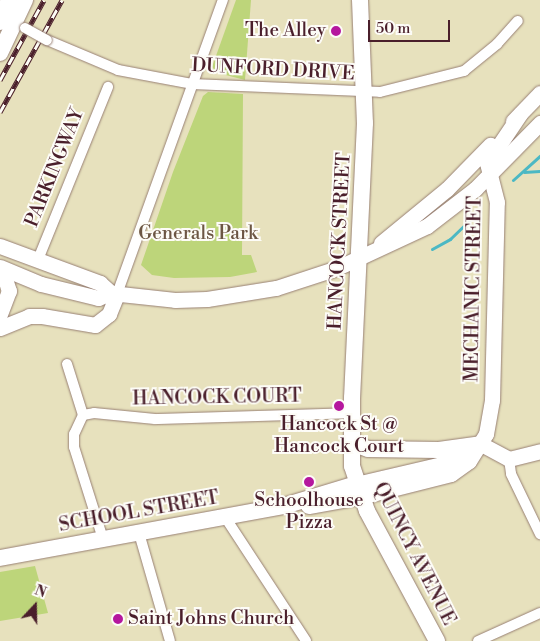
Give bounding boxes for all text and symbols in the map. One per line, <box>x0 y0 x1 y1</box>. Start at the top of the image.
scale bar <box>370 10 452 42</box>
text: 50 m <box>376 19 410 38</box>
place label: The Alley <box>245 20 326 42</box>
marker: The Alley <box>330 25 342 37</box>
street label: DUNFORD DRIVE <box>191 54 355 86</box>
street label: PARKINGWAY <box>21 105 89 231</box>
street label: HANCOCK STREET <box>324 152 356 330</box>
street label: MECHANIC STREET <box>461 196 487 382</box>
park label: Generals Park <box>138 223 258 245</box>
street label: HANCOCK COURT <box>132 385 302 411</box>
marker: Hancock St @ Hancock Court <box>333 400 345 412</box>
place label: Hancock St @ Hancock Court <box>274 414 404 458</box>
marker: Schoolhouse Pizza <box>303 476 315 488</box>
street label: QUINCY AVENUE <box>368 479 460 629</box>
street label: SCHOOL STREET <box>57 487 221 537</box>
place label: Schoolhouse Pizza <box>254 490 364 534</box>
north arrow <box>10 581 60 631</box>
text: N <box>32 582 49 602</box>
place label: Saint Johns Church <box>128 608 294 630</box>
marker: Saint Johns Church <box>112 613 124 625</box>

